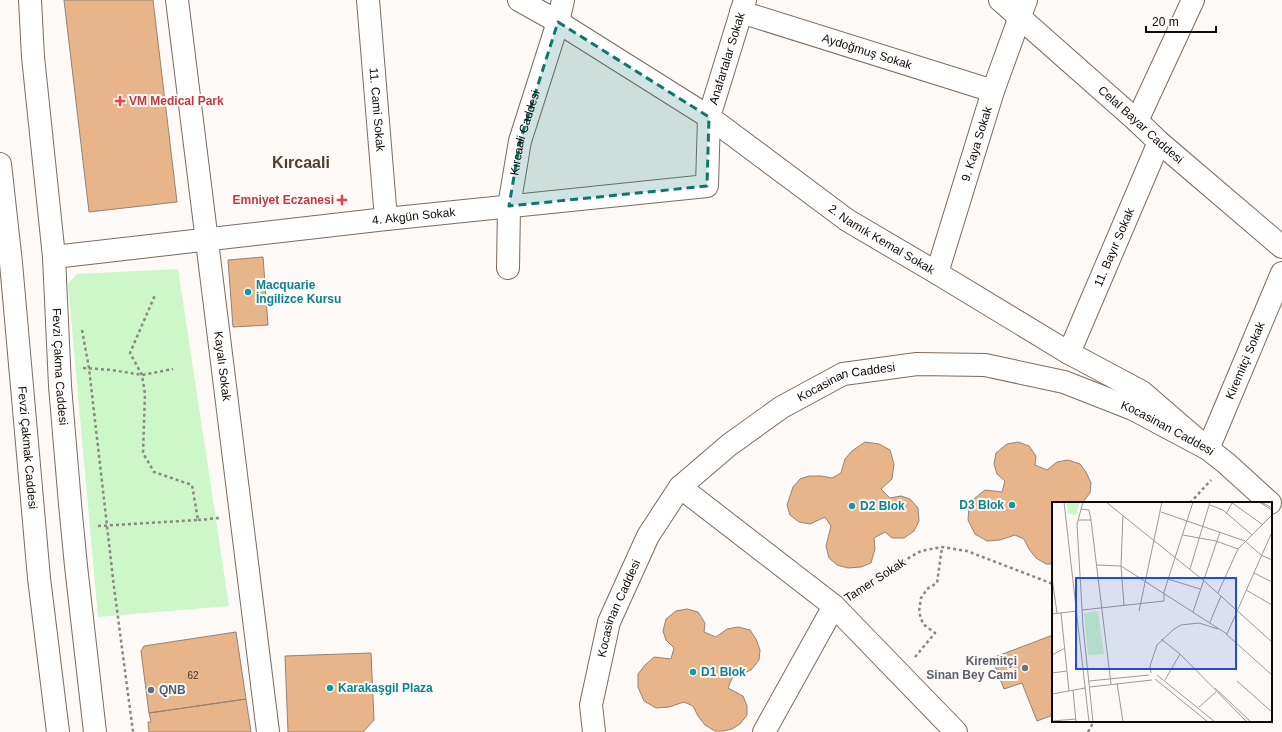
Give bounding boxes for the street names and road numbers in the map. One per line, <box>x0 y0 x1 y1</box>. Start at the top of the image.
street label: Anafartalar Sokak <box>706 10 748 106</box>
street label: Aydoğmuş Sokak <box>820 31 915 72</box>
street label: 11. Cami Sokak <box>367 67 388 153</box>
street label: Celal Bayar Caddesi <box>1095 83 1186 167</box>
street label: Kırcaali Caddesi <box>507 89 543 176</box>
street label: 9. Kaya Sokak <box>959 104 995 183</box>
street label: 2. Namık Kemal Sokak <box>826 202 938 278</box>
street label: 4. Akgün Sokak <box>371 205 457 228</box>
street label: 11. Bayır Sokak <box>1091 205 1137 289</box>
street label: Fevzi Çakma Caddesi <box>49 308 70 426</box>
street label: Kiremitçi Sokak <box>1223 319 1268 402</box>
street label: Kayalı Sokak <box>211 331 234 403</box>
street label: Kocasinan Caddesi <box>795 360 896 404</box>
street label: Fevzi Çakmak Caddesi <box>15 386 40 510</box>
street label: Kocasinan Caddesi <box>1119 398 1217 458</box>
street label: Tamer Sokak <box>842 555 909 605</box>
street label: Kocasinan Caddesi <box>595 557 643 659</box>

